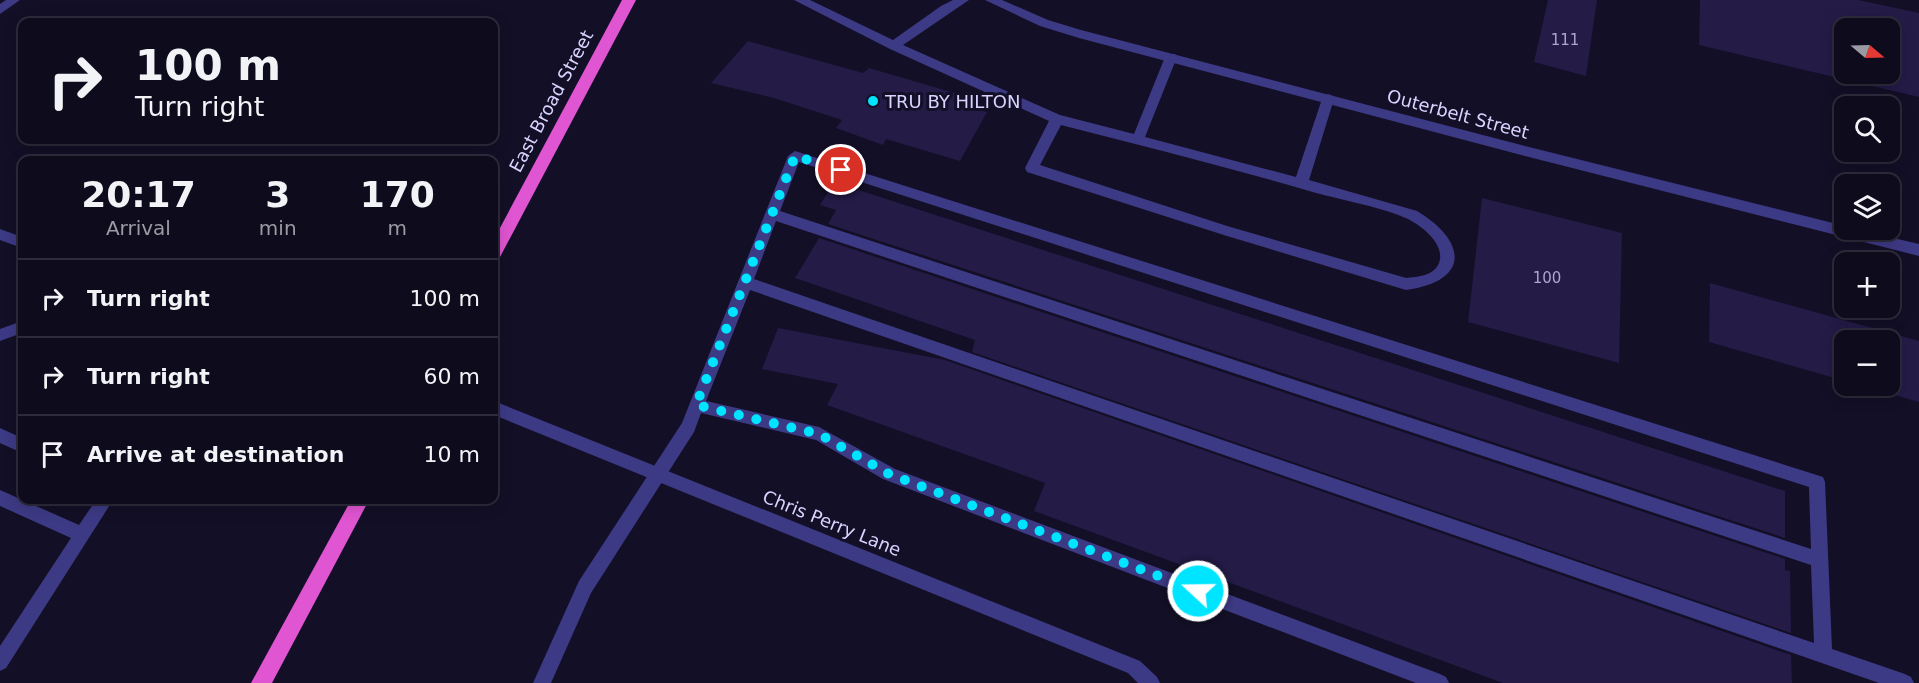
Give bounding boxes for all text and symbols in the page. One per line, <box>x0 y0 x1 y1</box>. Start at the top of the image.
north arrow <box>1834 18 1900 84</box>
map controls <box>1834 18 1900 396</box>
street label: East Broad Street <box>505 26 597 176</box>
house number: 111 <box>1551 31 1579 49</box>
text: 100 m <box>135 41 281 90</box>
icon: right <box>36 42 114 120</box>
street label: Outerbelt Street <box>1385 85 1531 143</box>
text: Turn right <box>135 91 264 122</box>
place label: TRU BY HILTON <box>884 91 1021 112</box>
marker: TRU BY HILTON <box>866 94 880 108</box>
button: search <box>1834 96 1900 162</box>
pin <box>815 144 866 195</box>
icon: arrive <box>824 153 857 186</box>
text: 20:17 <box>81 174 196 215</box>
text: 3 <box>265 174 290 215</box>
text: 170 <box>360 174 435 215</box>
button: layers <box>1834 174 1900 240</box>
text: Arrival <box>106 216 171 240</box>
text: min <box>259 216 297 240</box>
text: m <box>388 216 407 240</box>
button: + <box>1834 252 1900 318</box>
house number: 100 <box>1533 269 1561 287</box>
icon: right <box>36 282 69 315</box>
text: Turn right <box>87 286 210 311</box>
text: 100 m <box>410 286 480 311</box>
button: − <box>1834 330 1900 396</box>
icon: right <box>36 360 69 393</box>
text: Turn right <box>87 364 210 389</box>
text: 60 m <box>424 364 480 389</box>
icon: arrive <box>36 438 69 471</box>
text: Arrive at destination <box>87 442 344 467</box>
text: 10 m <box>424 442 480 467</box>
street label: Chris Perry Lane <box>760 486 904 560</box>
position arrow <box>1166 559 1230 623</box>

